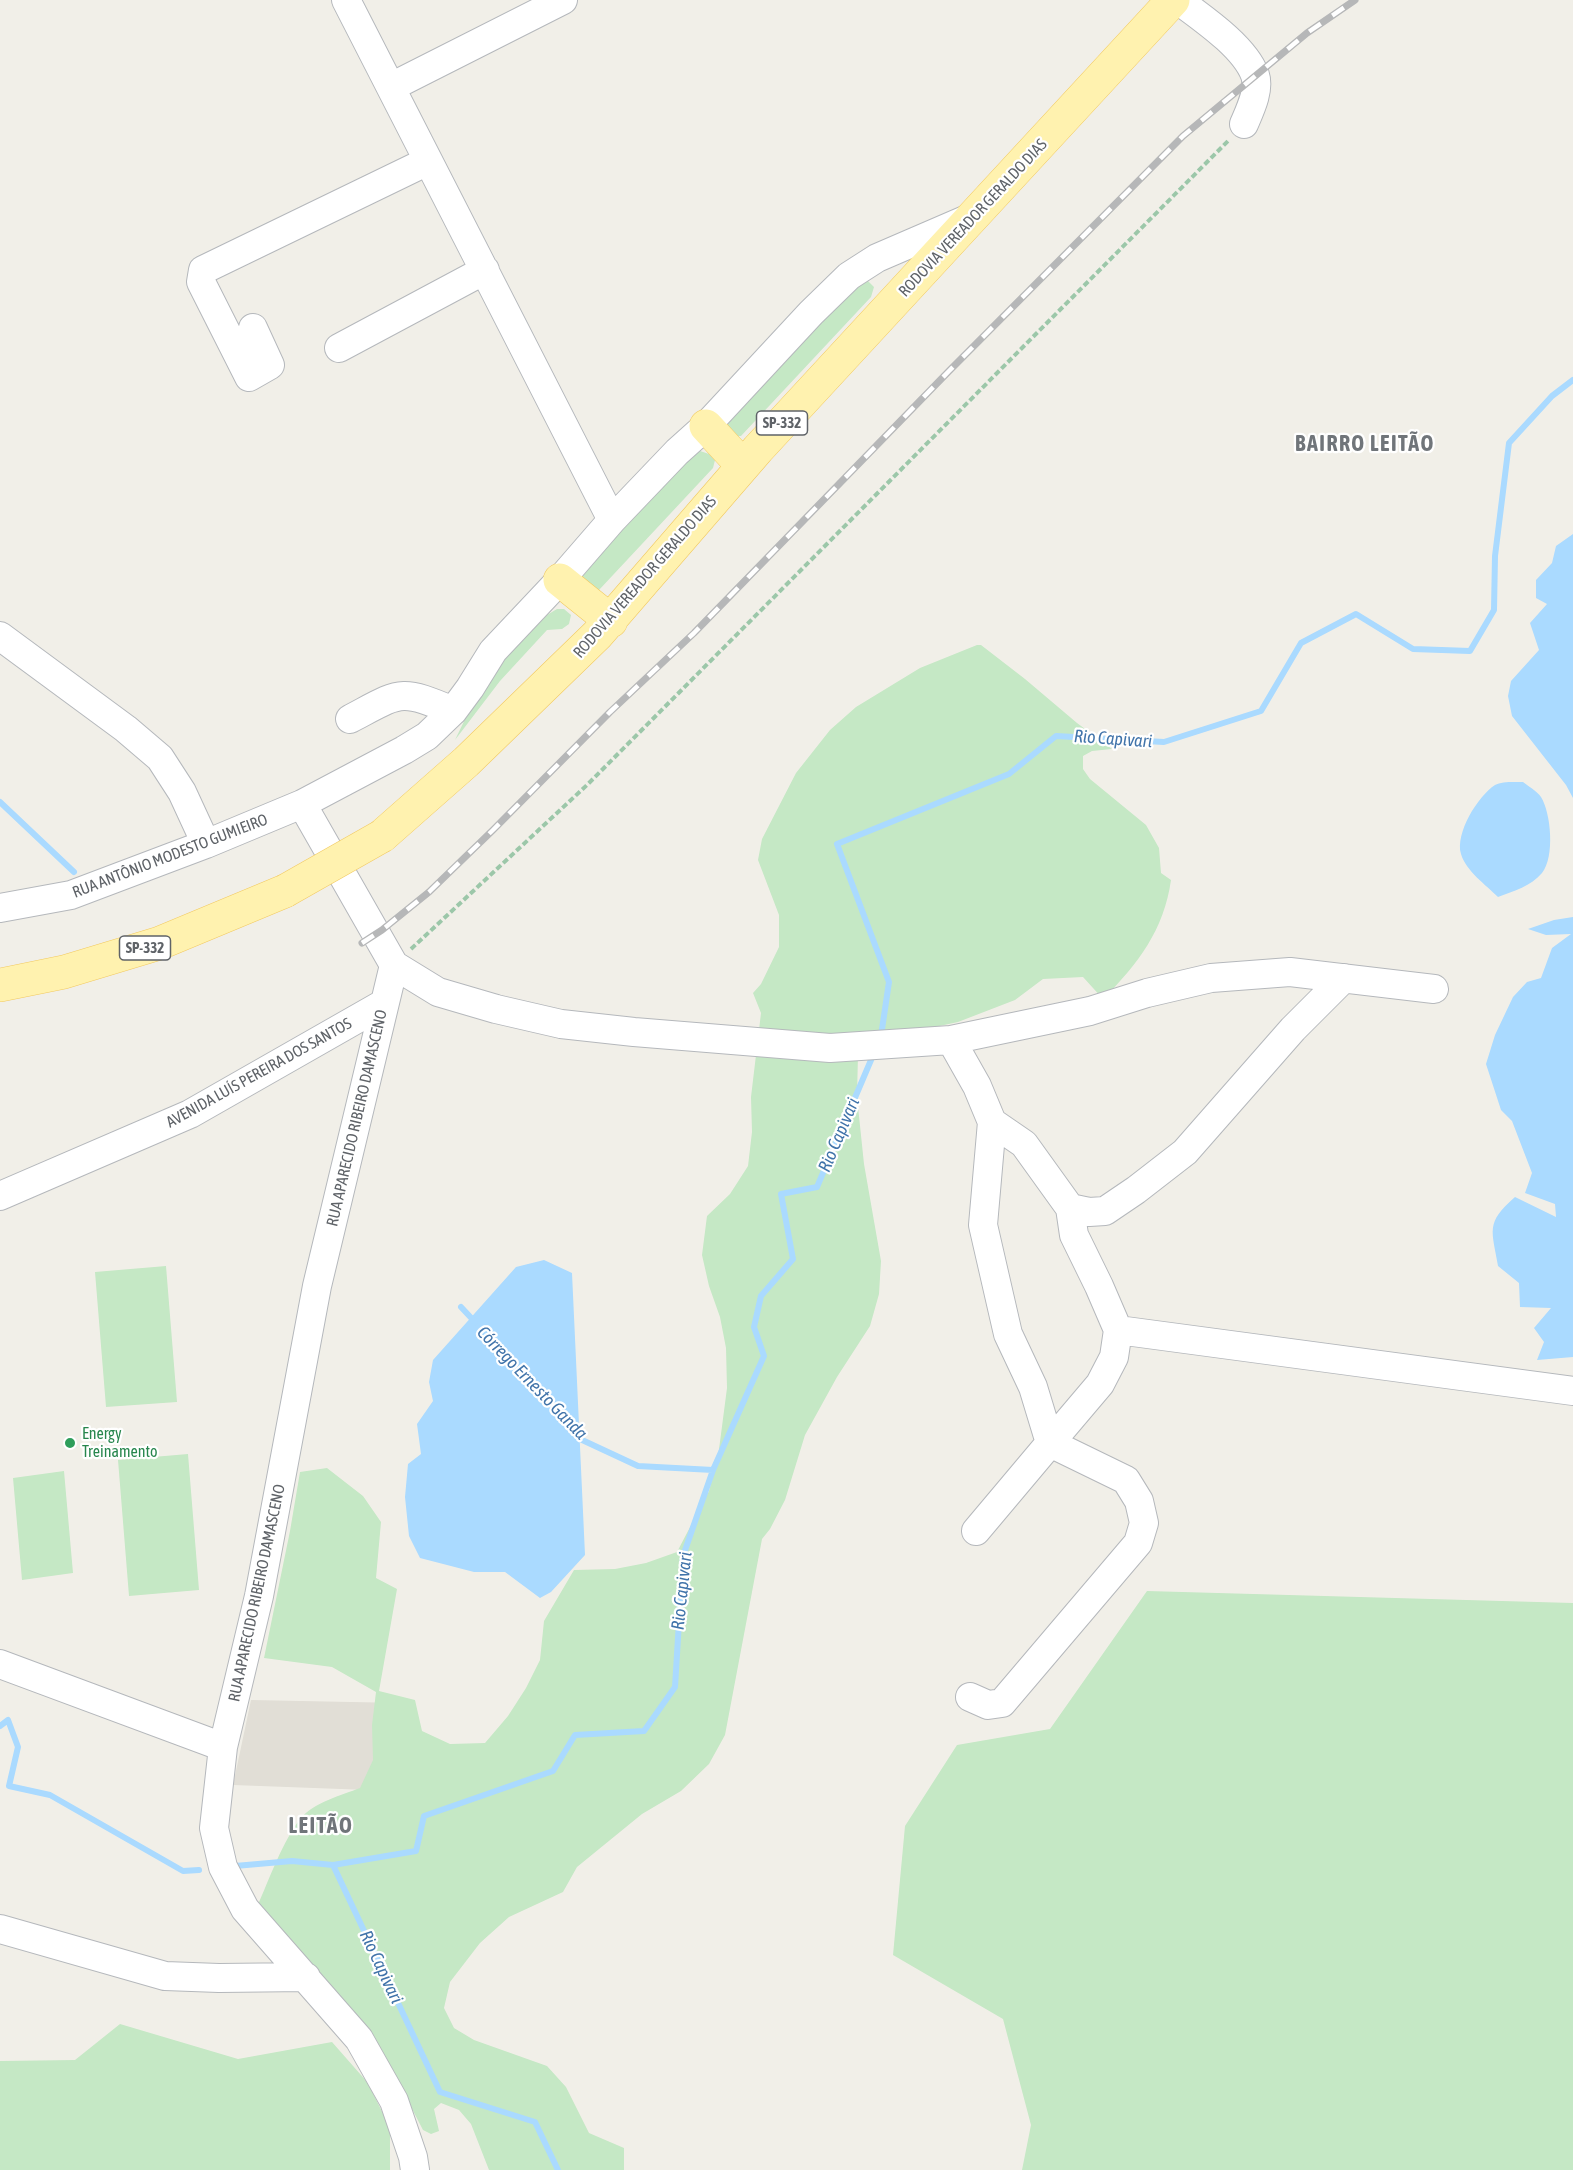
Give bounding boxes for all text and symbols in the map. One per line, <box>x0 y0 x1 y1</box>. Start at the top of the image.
street label: RODOVIA VEREADOR GERALDO DIAS <box>895 135 1051 301</box>
road number: SP-332 <box>756 411 808 435</box>
district label: BAIRRO LEITÃO <box>1295 431 1435 457</box>
street label: RODOVIA VEREADOR GERALDO DIAS <box>569 492 721 662</box>
water label: Rio Capivari <box>1073 725 1153 753</box>
street label: RUA ANTÔNIO MODESTO GUMIEIRO <box>70 810 270 902</box>
road number: SP-332 <box>120 936 170 960</box>
street label: RUA APARECIDO RIBEIRO DAMASCENO <box>323 1008 391 1228</box>
street label: AVENIDA LUÍS PEREIRA DOS SANTOS <box>163 1014 355 1132</box>
water label: Rio Capivari <box>814 1095 864 1175</box>
water label: Córrego Ernesto Ganda <box>472 1322 592 1444</box>
place label: Energy Treinamento <box>82 1424 157 1462</box>
marker: Energy Treinamento <box>63 1436 77 1450</box>
street label: RUA APARECIDO RIBEIRO DAMASCENO <box>225 1483 289 1703</box>
water label: Rio Capivari <box>667 1551 697 1631</box>
district label: LEITÃO <box>289 1813 353 1839</box>
water label: Rio Capivari <box>355 1927 407 2007</box>

